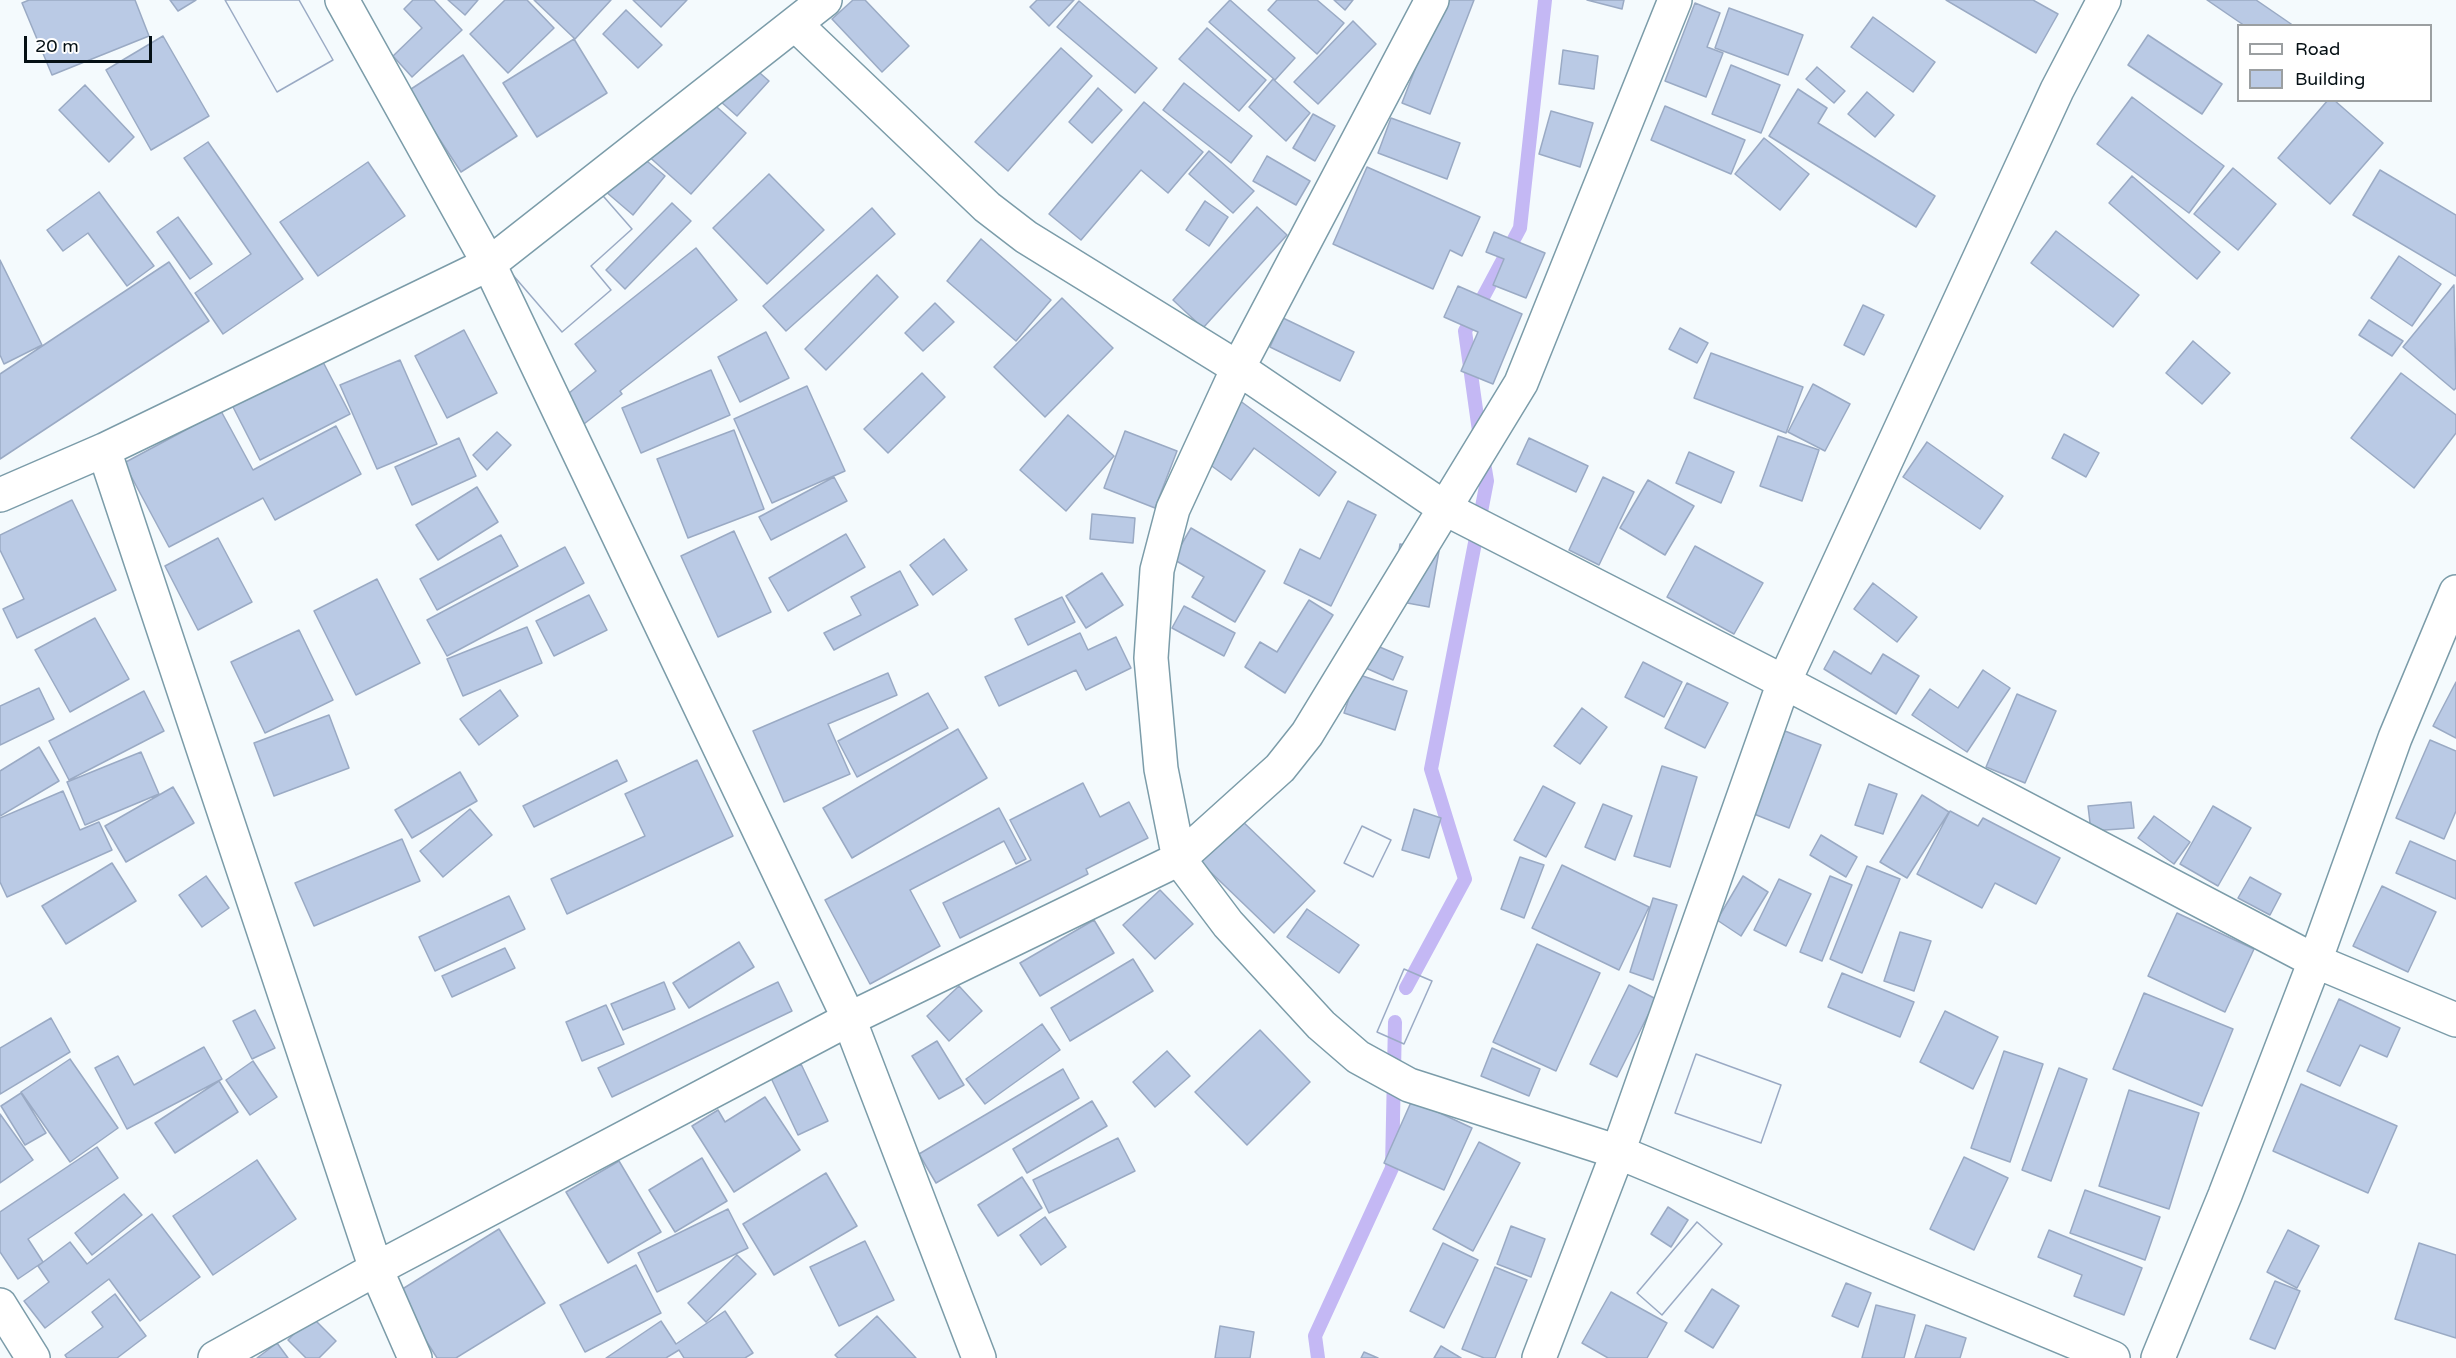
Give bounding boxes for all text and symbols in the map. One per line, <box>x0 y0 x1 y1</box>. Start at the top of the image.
scale bar <box>27 24 154 62</box>
legend <box>2237 24 2432 102</box>
text: 20 m <box>35 35 79 57</box>
text: Road <box>2295 38 2340 60</box>
text: Building <box>2295 68 2365 90</box>

